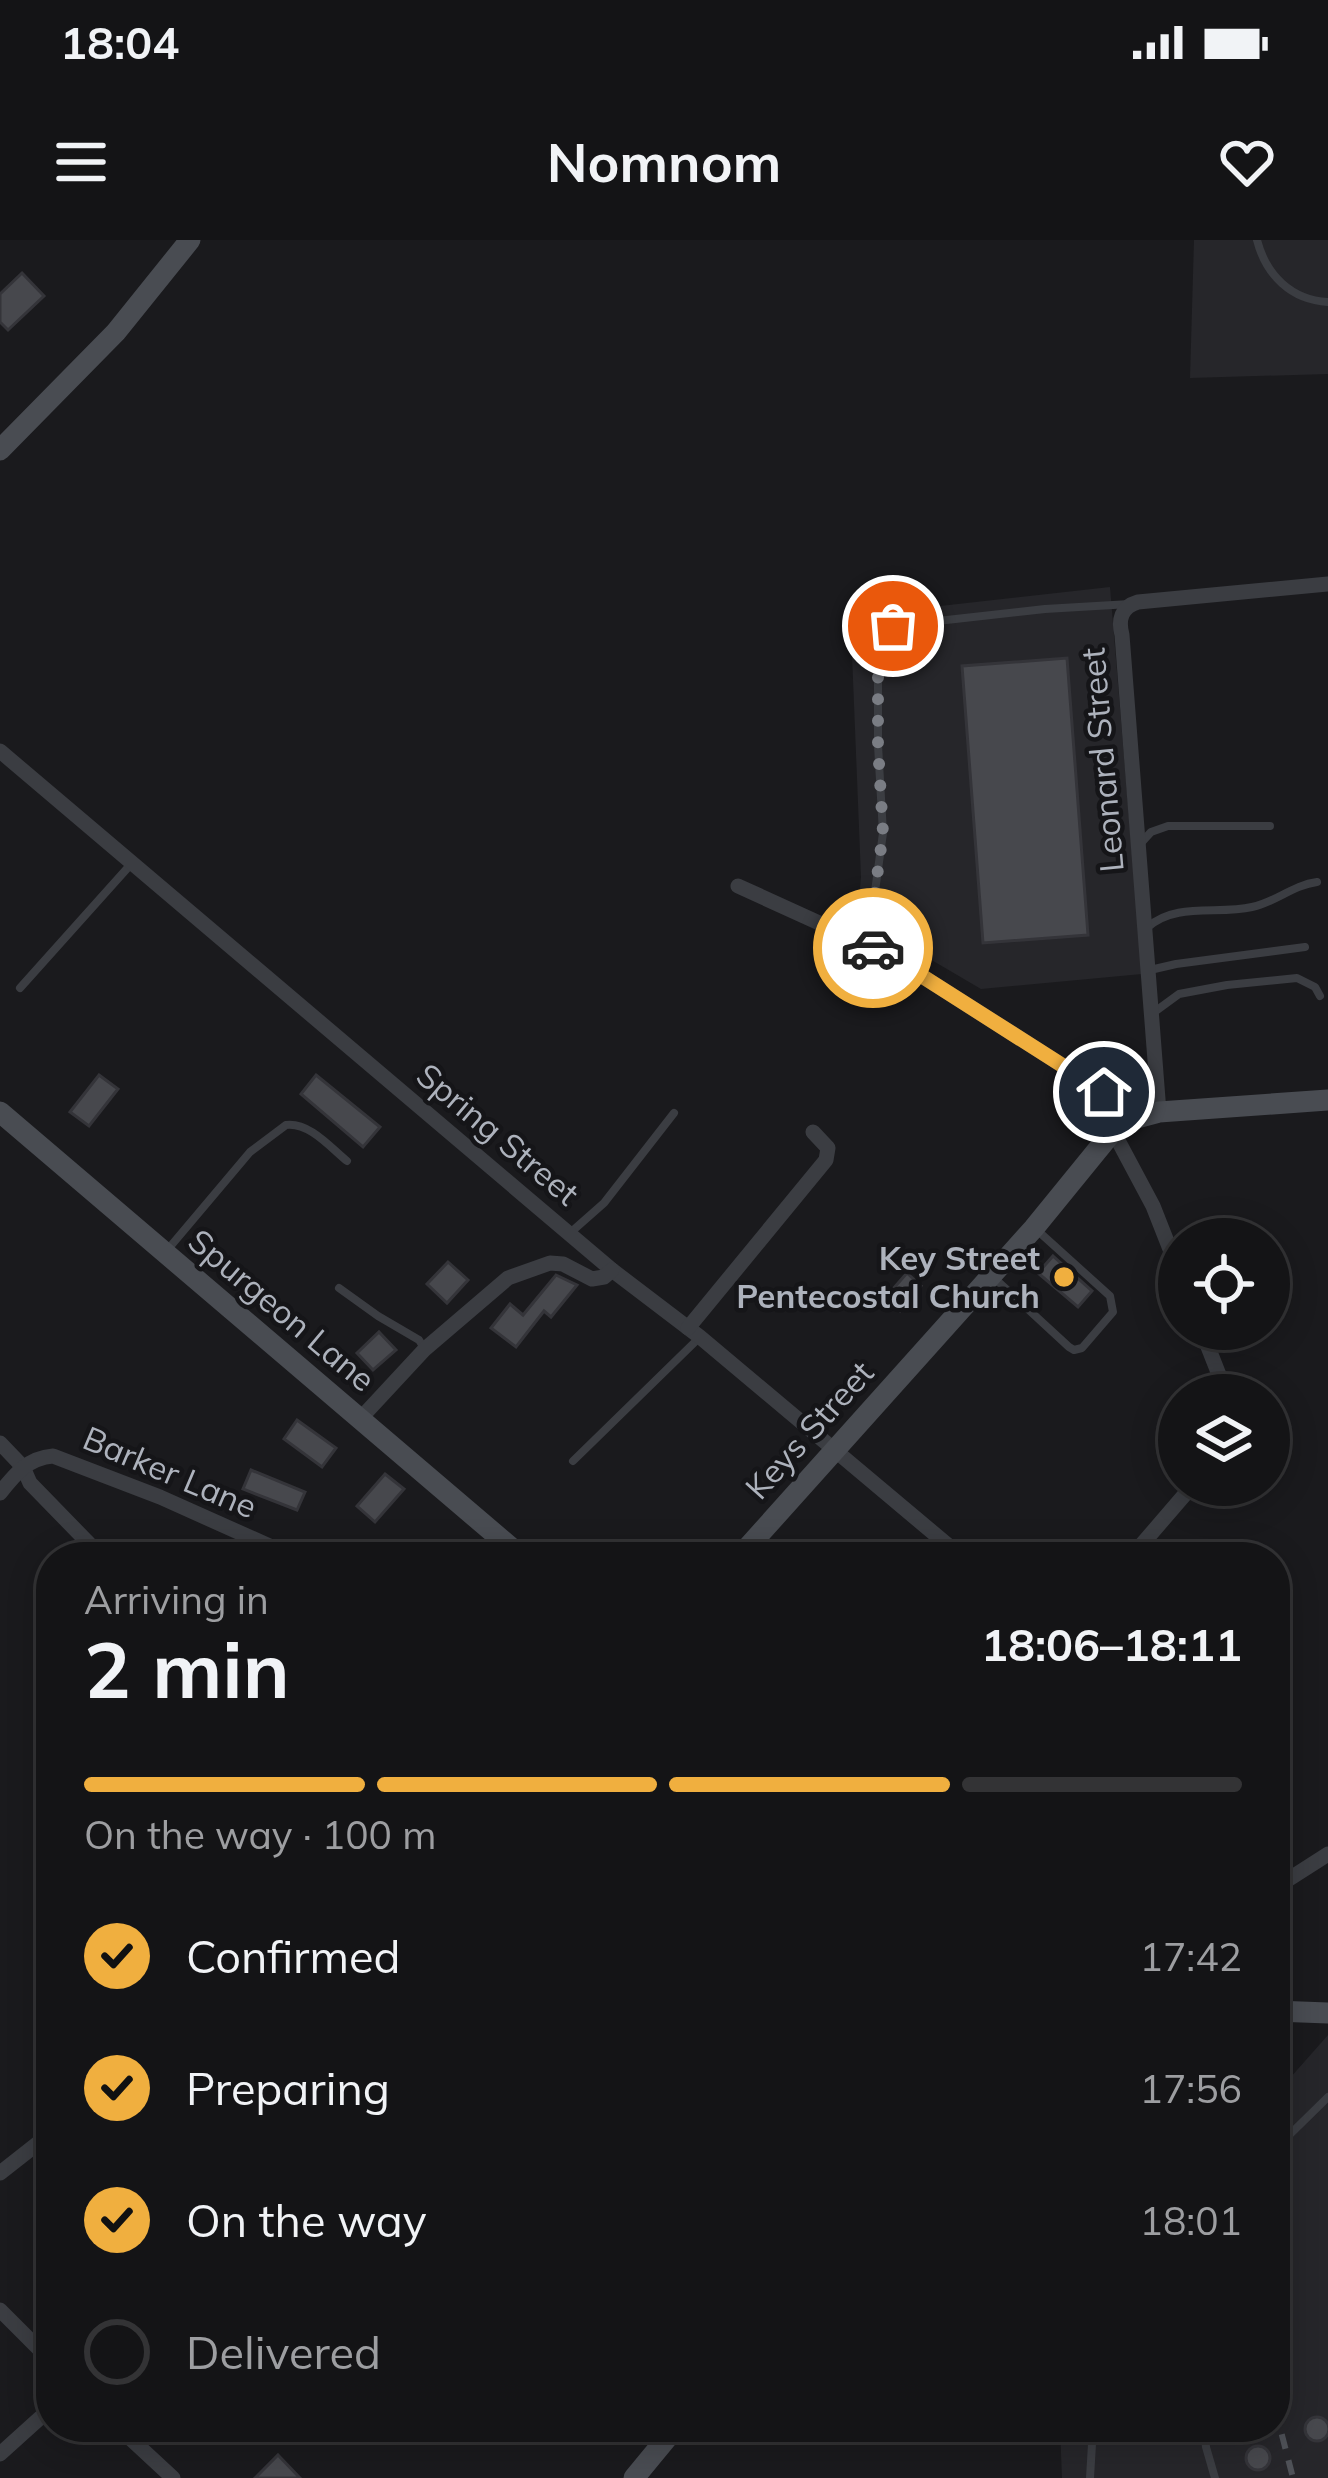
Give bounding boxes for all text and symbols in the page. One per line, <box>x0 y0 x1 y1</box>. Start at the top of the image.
text: 18:04 <box>60 14 179 70</box>
text: Nomnom <box>547 128 781 196</box>
icon: menu <box>48 129 114 195</box>
icon: heart <box>1214 129 1280 195</box>
pin <box>842 575 944 677</box>
icon: bag <box>860 593 926 659</box>
street label: Leonard Street <box>1071 646 1132 874</box>
courier <box>813 888 933 1008</box>
icon: car <box>840 915 906 981</box>
pin <box>1053 1041 1155 1143</box>
street label: Spring Street <box>409 1054 588 1213</box>
icon: home <box>1071 1059 1137 1125</box>
map controls <box>1158 1218 1290 1506</box>
button: locate <box>1158 1218 1290 1350</box>
street label: Spurgeon Lane <box>181 1220 384 1400</box>
place label: Key Street Pentecostal Church <box>736 1237 1040 1316</box>
marker: Key Street Pentecostal Church <box>1051 1264 1077 1290</box>
street label: Keys Street <box>736 1352 881 1507</box>
button: layers <box>1158 1374 1290 1506</box>
street label: Barker Lane <box>77 1417 263 1526</box>
text: Arriving in <box>84 1575 269 1624</box>
text: 18:06–18:11 <box>981 1616 1242 1672</box>
text: 2 min <box>84 1620 290 1718</box>
text: On the way · 100 m <box>84 1810 436 1859</box>
icon: check <box>84 1923 150 1989</box>
text: Confirmed <box>186 1928 400 1984</box>
text: 17:42 <box>1140 1932 1242 1981</box>
icon: check <box>84 2055 150 2121</box>
text: Preparing <box>186 2060 390 2116</box>
text: 17:56 <box>1140 2064 1242 2113</box>
icon: check <box>84 2187 150 2253</box>
text: On the way <box>186 2192 427 2248</box>
text: 18:01 <box>1140 2196 1242 2245</box>
text: Delivered <box>186 2324 381 2380</box>

